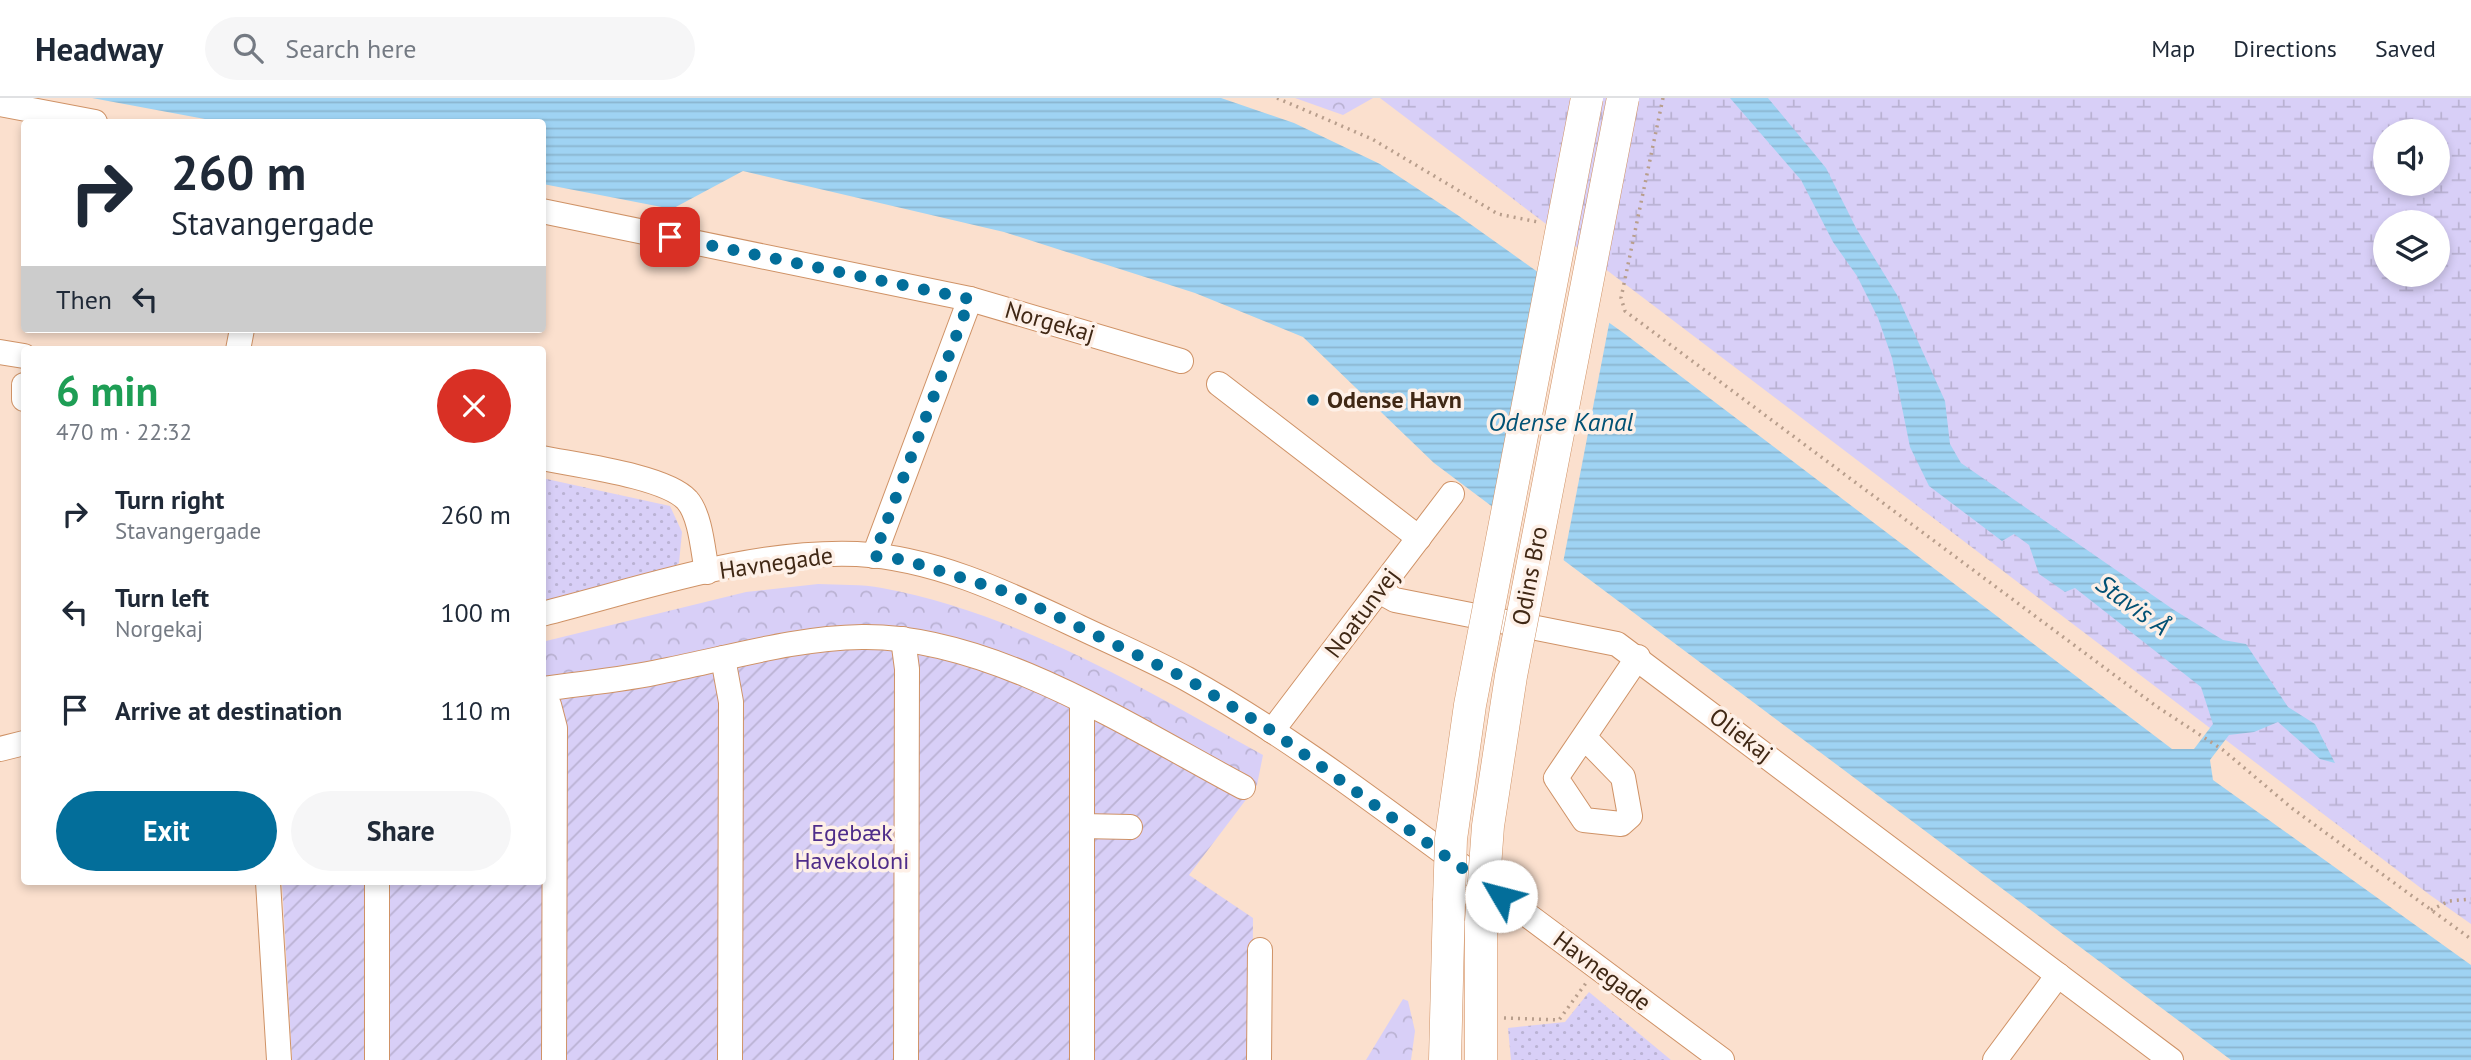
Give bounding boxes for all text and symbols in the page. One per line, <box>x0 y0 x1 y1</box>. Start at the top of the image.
search box <box>205 17 695 80</box>
text: Headway <box>35 27 163 70</box>
icon: search <box>229 29 267 67</box>
text: Search here <box>285 32 416 65</box>
text: Map <box>2151 33 2195 64</box>
text: Directions <box>2233 33 2337 64</box>
text: Saved <box>2375 33 2436 64</box>
map controls <box>2373 119 2450 287</box>
button: sound <box>2373 119 2450 196</box>
text: 260 m <box>171 140 306 204</box>
icon: right <box>56 147 147 238</box>
text: Stavangergade <box>171 202 374 244</box>
pin <box>640 207 700 267</box>
button: layers <box>2373 210 2450 287</box>
icon: arrive <box>651 218 689 256</box>
icon: left <box>126 280 164 318</box>
text: Then <box>56 283 112 316</box>
street label: Norgekaj <box>1002 294 1099 349</box>
text: 6 min <box>56 363 158 418</box>
button: close <box>437 369 511 443</box>
place label: Odense Havn <box>1327 384 1462 415</box>
marker: Odense Havn <box>1305 392 1321 408</box>
water label: Odense Kanal <box>1488 405 1634 438</box>
text: 470 m · 22:32 <box>56 417 192 446</box>
text: Turn right <box>115 483 224 516</box>
icon: right <box>56 495 94 533</box>
text: 260 m <box>440 498 511 531</box>
text: Stavangergade <box>115 516 261 545</box>
street label: Odins Bro <box>1505 524 1554 628</box>
street label: Havnegade <box>717 539 835 586</box>
street label: Noatunvej <box>1318 561 1406 664</box>
water label: Stavis Å <box>2090 567 2177 642</box>
text: Turn left <box>115 581 209 614</box>
icon: left <box>56 593 94 631</box>
text: 100 m <box>440 596 511 629</box>
text: Norgekaj <box>115 614 203 643</box>
icon: arrive <box>56 691 94 729</box>
text: Arrive at destination <box>115 694 342 727</box>
text: 110 m <box>440 694 511 727</box>
street label: Oliekaj <box>1703 701 1779 769</box>
button: Exit <box>56 791 277 871</box>
button: Share <box>291 791 511 871</box>
park label: Egebæk Havekoloni <box>794 817 910 876</box>
position arrow <box>1464 859 1538 933</box>
street label: Havnegade <box>1547 924 1657 1017</box>

